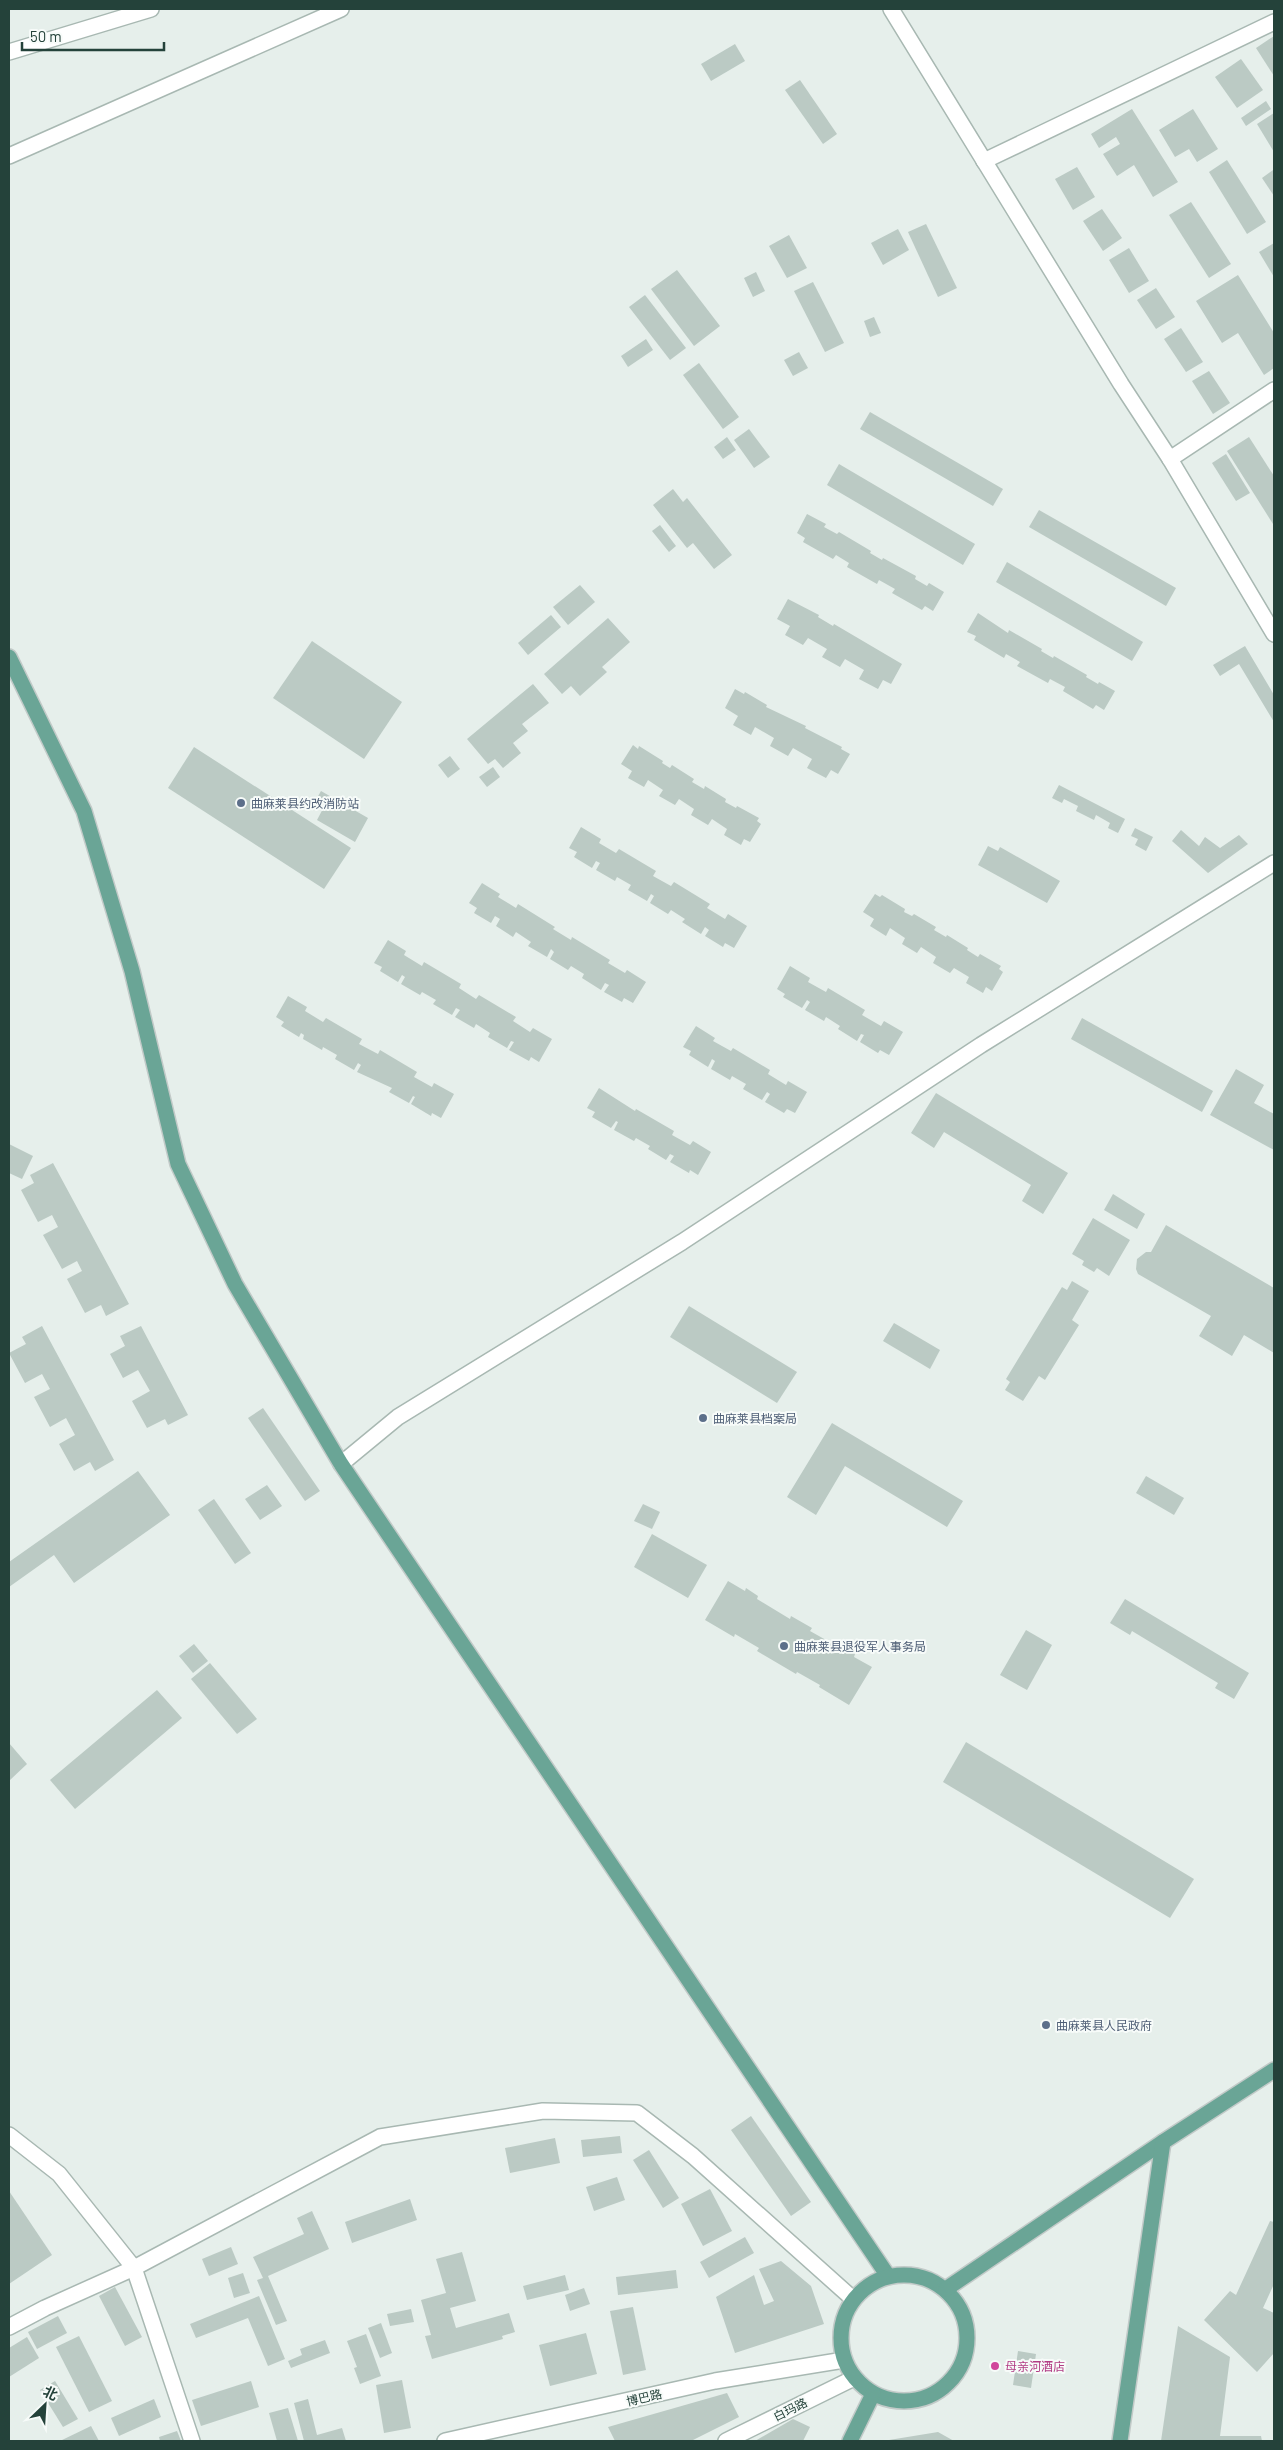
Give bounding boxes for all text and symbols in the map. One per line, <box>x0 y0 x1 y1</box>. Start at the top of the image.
scale bar <box>22 20 165 52</box>
text: 50 m <box>30 27 62 45</box>
place label: 曲麻莱县约改消防站 <box>251 796 359 810</box>
marker: 曲麻莱县约改消防站 <box>235 797 247 809</box>
place label: 曲麻莱县档案局 <box>713 1411 797 1425</box>
marker: 曲麻莱县档案局 <box>697 1412 709 1424</box>
place label: 曲麻莱县退役军人事务局 <box>794 1639 926 1653</box>
marker: 曲麻莱县退役军人事务局 <box>778 1640 790 1652</box>
place label: 曲麻莱县人民政府 <box>1056 2018 1152 2032</box>
marker: 曲麻莱县人民政府 <box>1040 2019 1052 2031</box>
place label: 母亲河酒店 <box>1005 2359 1065 2373</box>
marker: 母亲河酒店 <box>989 2360 1001 2372</box>
north arrow <box>20 2380 70 2430</box>
text: 北 <box>41 2382 61 2403</box>
street label: 博巴路 <box>625 2386 663 2408</box>
street label: 白玛路 <box>771 2395 809 2423</box>

